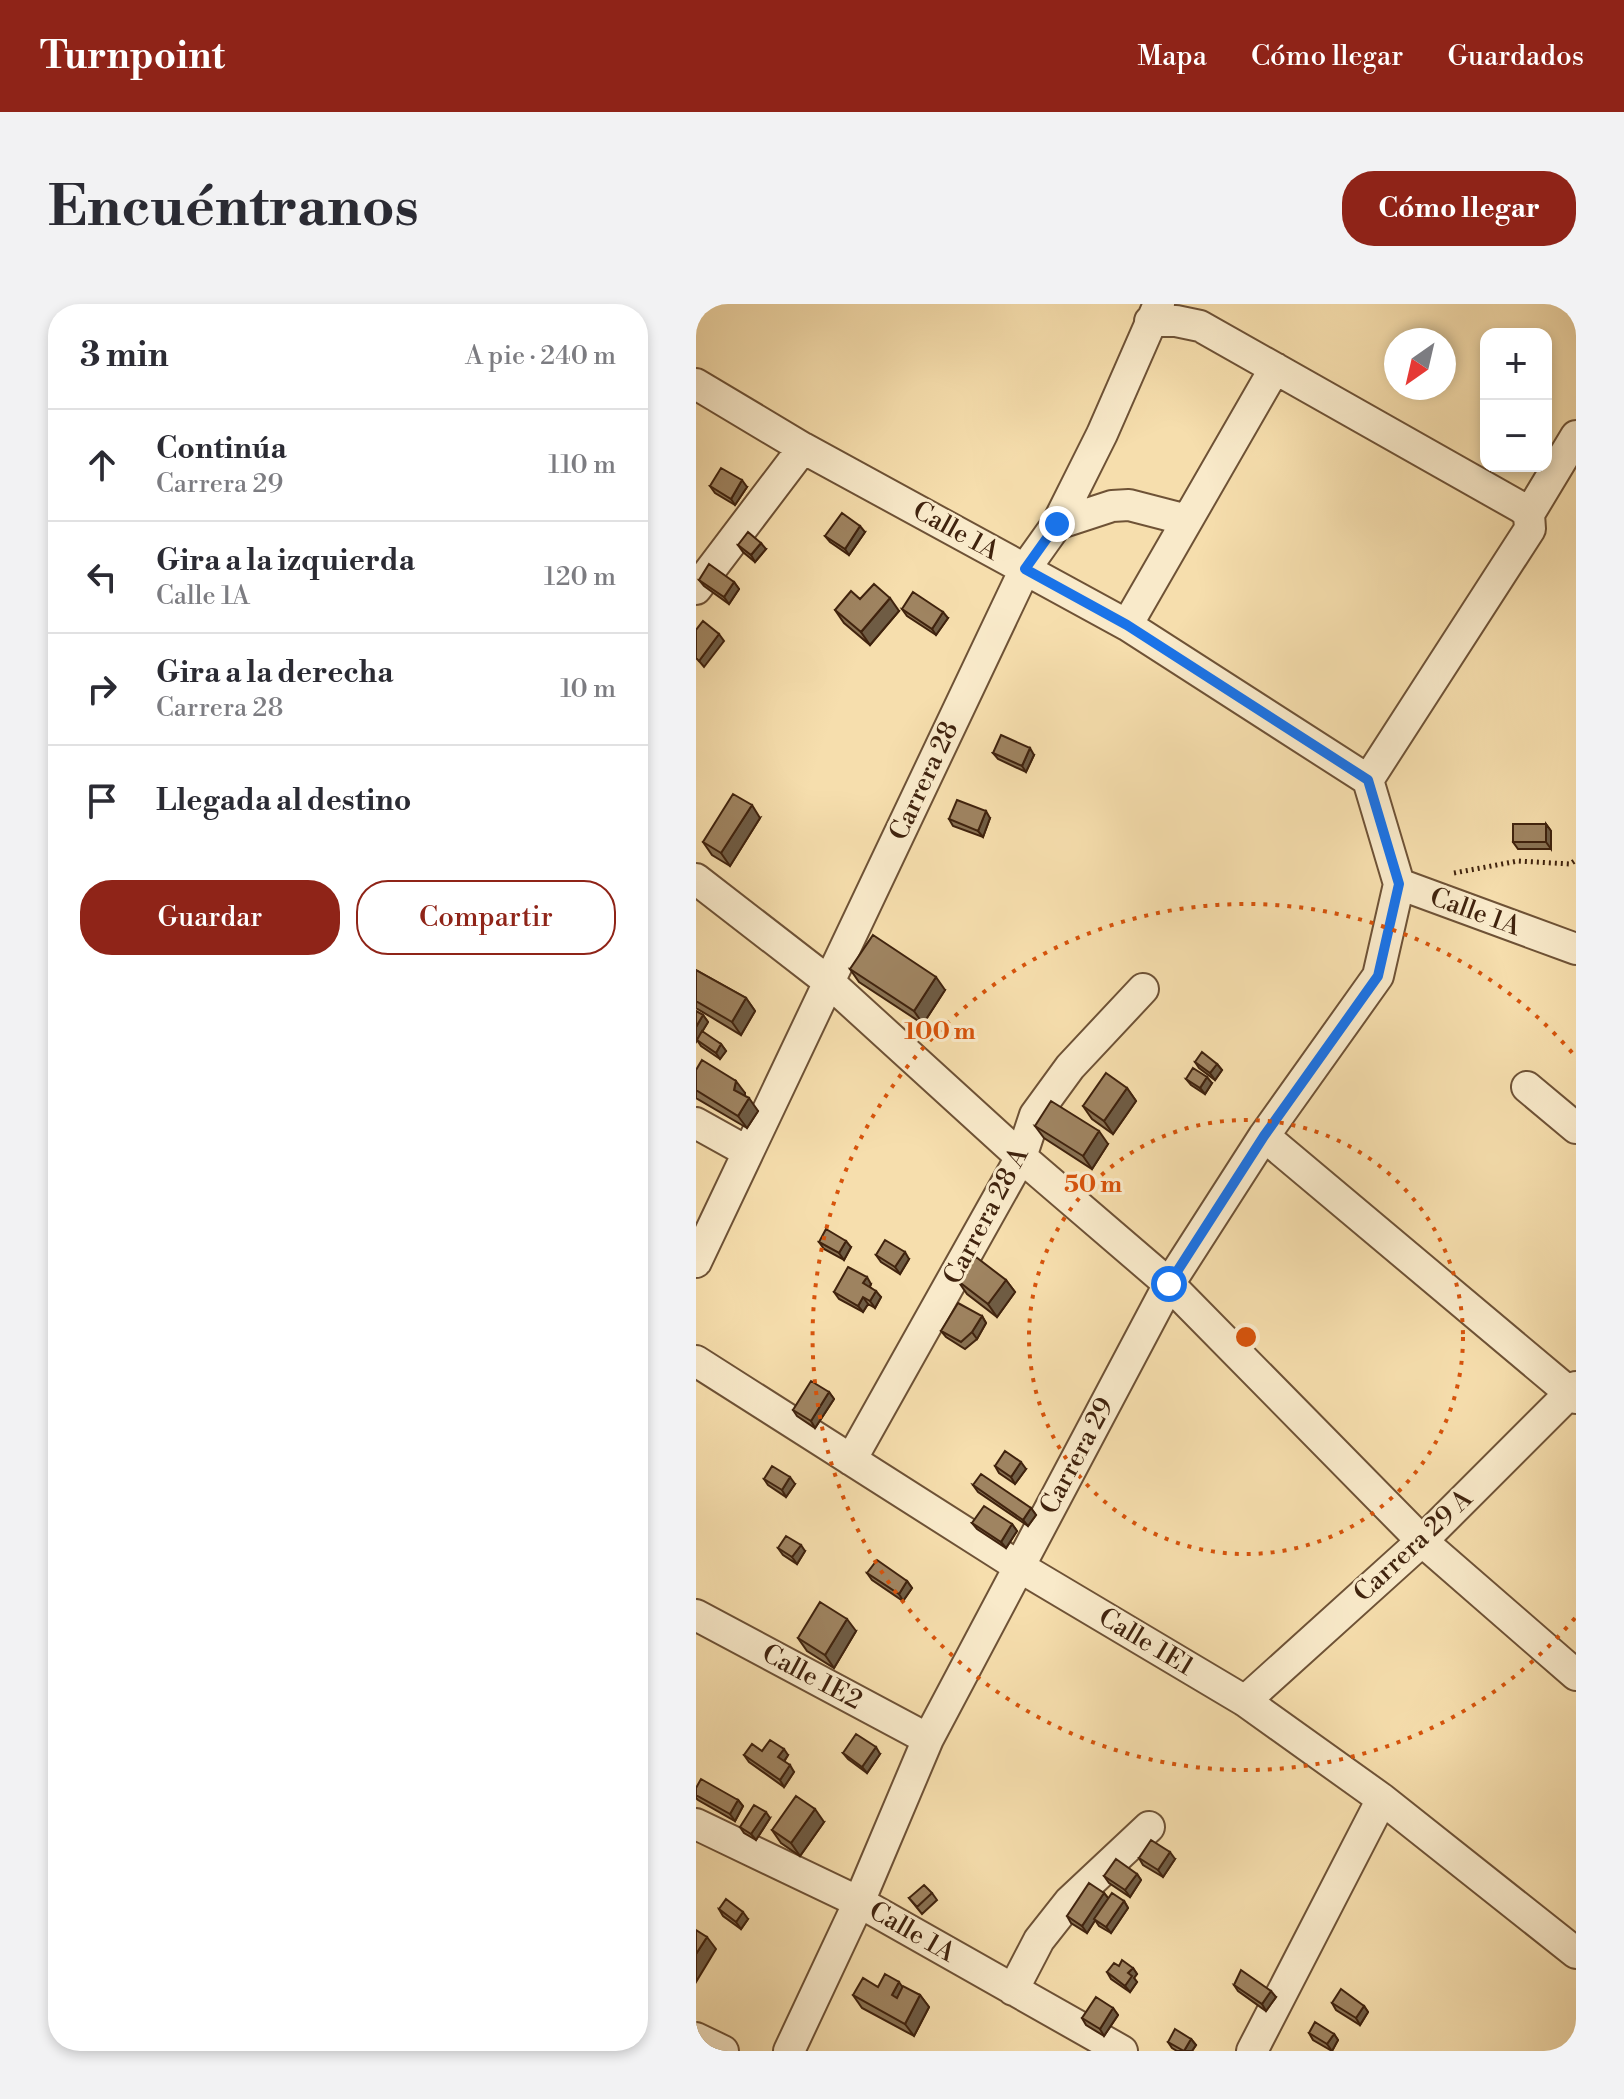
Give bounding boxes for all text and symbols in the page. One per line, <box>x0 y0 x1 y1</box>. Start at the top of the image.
text: Turnpoint <box>40 33 225 80</box>
text: Mapa <box>1138 39 1207 74</box>
text: Cómo llegar <box>1251 39 1403 74</box>
text: Guardados <box>1447 39 1584 74</box>
button: Cómo llegar <box>1342 171 1576 246</box>
text: Encuéntranos <box>48 173 419 243</box>
north arrow <box>1384 328 1456 400</box>
map controls <box>1480 328 1552 472</box>
button: + <box>1480 328 1552 400</box>
text: 3 min <box>80 335 169 377</box>
text: A pie · 240 m <box>465 340 616 372</box>
button: − <box>1480 400 1552 472</box>
text: Continúa <box>156 430 287 468</box>
icon: ahead <box>80 443 124 487</box>
text: 110 m <box>548 449 616 481</box>
text: Carrera 29 <box>156 468 283 500</box>
street label: Calle 1A <box>907 494 1006 568</box>
route end <box>1039 506 1075 542</box>
text: Gira a la izquierda <box>156 542 415 580</box>
icon: left <box>80 555 124 599</box>
text: 120 m <box>544 561 616 593</box>
text: Calle 1A <box>156 580 250 612</box>
text: Gira a la derecha <box>156 654 393 692</box>
icon: right <box>80 667 124 711</box>
text: 10 m <box>560 673 616 705</box>
text: Carrera 28 <box>156 692 283 724</box>
street label: Carrera 28 <box>883 717 965 845</box>
icon: arrive <box>80 779 124 823</box>
text: Llegada al destino <box>156 782 411 820</box>
button: Guardar <box>80 880 340 955</box>
button: Compartir <box>356 880 616 955</box>
street label: Calle 1A <box>1425 881 1526 943</box>
text: 100 m <box>904 1017 976 1047</box>
street label: Carrera 28 A <box>937 1141 1036 1290</box>
text: 50 m <box>1064 1170 1122 1200</box>
route start <box>1151 1266 1187 1302</box>
centre of rings <box>1232 1323 1260 1351</box>
street label: Carrera 29 <box>1033 1392 1121 1520</box>
street label: Carrera 29 A <box>1347 1482 1480 1609</box>
street label: Calle 1E1 <box>1093 1601 1199 1683</box>
street label: Calle 1E2 <box>756 1637 868 1717</box>
street label: Calle 1A <box>863 1895 962 1970</box>

